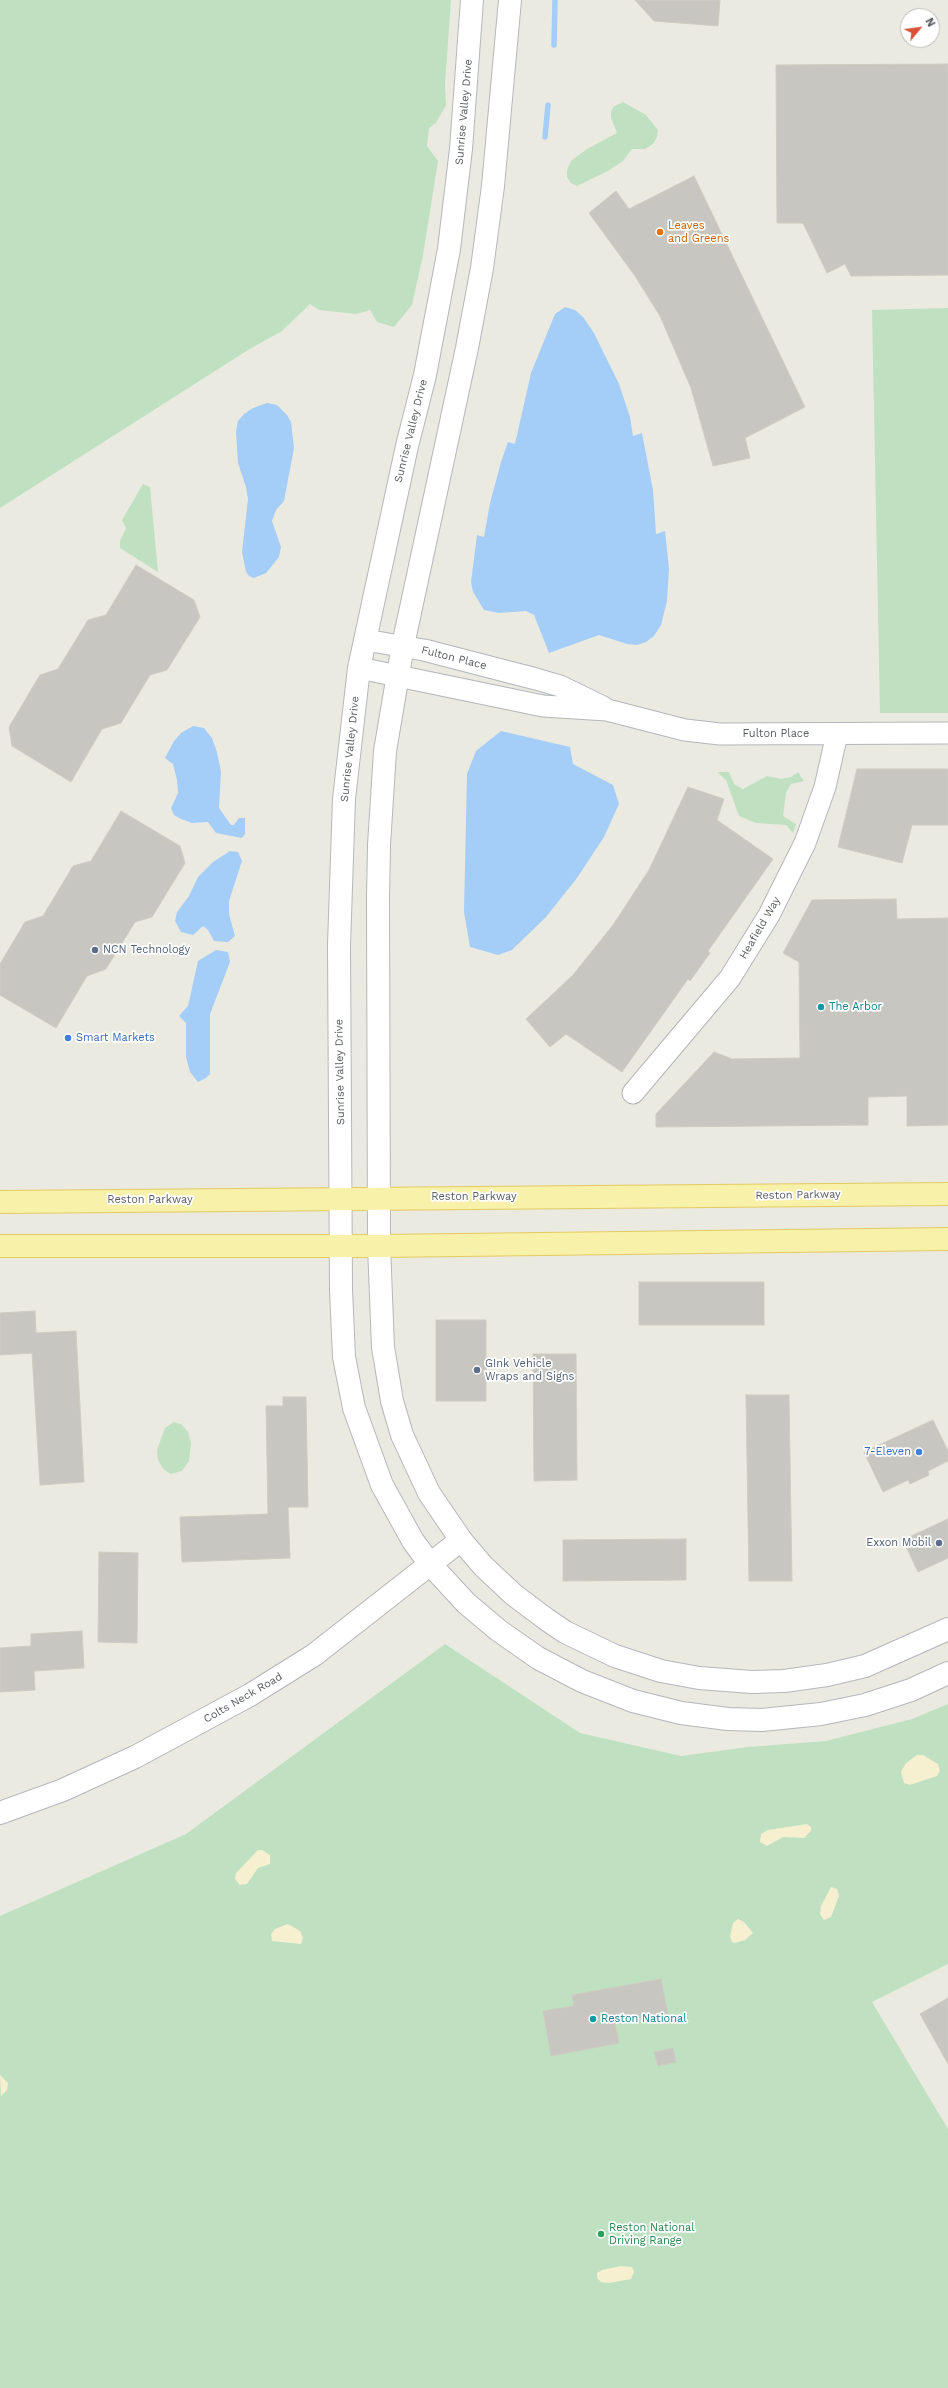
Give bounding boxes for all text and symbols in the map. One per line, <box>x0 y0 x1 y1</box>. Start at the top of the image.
north arrow <box>900 8 940 48</box>
text: N <box>922 16 938 29</box>
street label: Sunrise Valley Drive <box>453 59 475 165</box>
place label: Leaves and Greens <box>668 219 729 245</box>
marker: Leaves and Greens <box>655 227 665 237</box>
street label: Sunrise Valley Drive <box>392 378 430 484</box>
street label: Fulton Place <box>420 644 488 672</box>
street label: Sunrise Valley Drive <box>338 696 362 802</box>
street label: Fulton Place <box>743 727 809 741</box>
street label: Heafield Way <box>737 894 783 962</box>
place label: NCN Technology <box>103 943 190 957</box>
marker: NCN Technology <box>90 945 100 955</box>
place label: The Arbor <box>829 1000 882 1014</box>
marker: The Arbor <box>816 1002 826 1012</box>
street label: Sunrise Valley Drive <box>332 1019 348 1125</box>
place label: Smart Markets <box>76 1031 155 1045</box>
marker: Smart Markets <box>63 1033 73 1043</box>
street label: Reston Parkway <box>755 1188 841 1202</box>
street label: Reston Parkway <box>431 1190 517 1204</box>
street label: Reston Parkway <box>107 1193 193 1207</box>
place label: GInk Vehicle Wraps and Signs <box>485 1357 574 1383</box>
marker: GInk Vehicle Wraps and Signs <box>472 1365 482 1375</box>
place label: 7-Eleven <box>864 1445 911 1459</box>
marker: 7-Eleven <box>914 1447 924 1457</box>
place label: Exxon Mobil <box>866 1536 931 1550</box>
marker: Exxon Mobil <box>934 1538 944 1548</box>
street label: Colts Neck Road <box>201 1670 285 1726</box>
place label: Reston National <box>601 2012 687 2026</box>
marker: Reston National <box>588 2014 598 2024</box>
place label: Reston National Driving Range <box>609 2221 695 2247</box>
marker: Reston National Driving Range <box>596 2229 606 2239</box>

